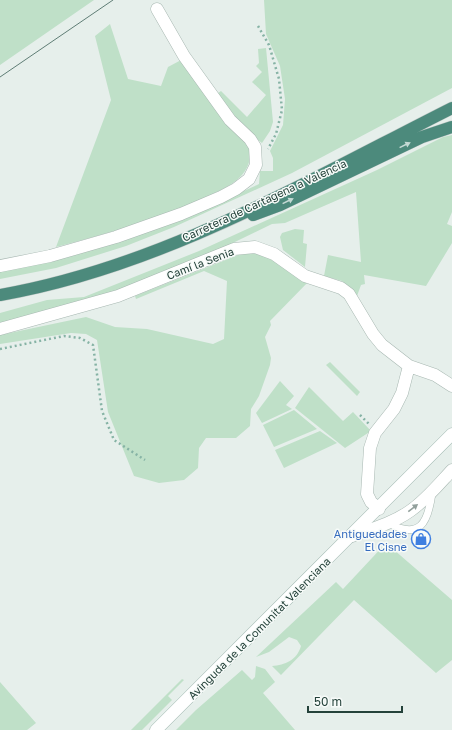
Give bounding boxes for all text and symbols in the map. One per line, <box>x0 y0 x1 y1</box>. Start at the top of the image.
one-way arrow <box>399 142 410 148</box>
street label: Carretera de Cartagena a Valencia <box>180 156 348 244</box>
one-way arrow <box>282 198 294 205</box>
street label: Camí la Senia <box>165 244 235 282</box>
one-way arrow <box>408 504 419 512</box>
place label: Antiguedades El Cisne <box>334 527 407 553</box>
shop icon: Antiguedades El Cisne <box>410 528 432 550</box>
street label: Avinguda de la Comunitat Valenciana <box>185 554 333 702</box>
scale bar <box>308 688 402 714</box>
text: 50 m <box>314 694 342 709</box>

